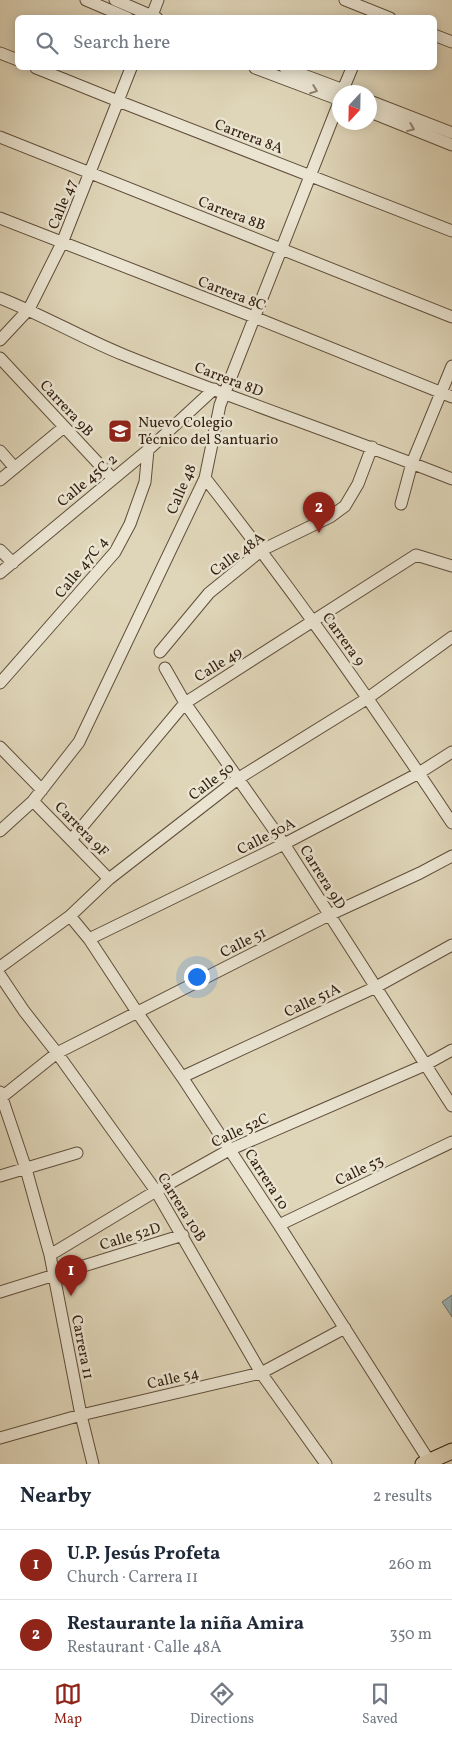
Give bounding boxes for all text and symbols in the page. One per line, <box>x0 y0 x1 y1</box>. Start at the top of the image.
search box <box>15 15 437 70</box>
icon: search <box>33 29 61 57</box>
text: Search here <box>73 30 170 56</box>
one-way arrow <box>309 84 317 94</box>
north arrow <box>332 85 377 130</box>
street label: Carrera 8A <box>211 115 286 160</box>
one-way arrow <box>406 122 415 133</box>
street label: Calle 47 <box>44 176 83 233</box>
street label: Carrera 8B <box>195 192 268 237</box>
street label: Carrera 8C <box>194 272 269 317</box>
street label: Carrera 8D <box>191 358 266 403</box>
street label: Carrera 9B <box>34 376 98 442</box>
place label: Nuevo Colegio Técnico del Santuario <box>138 413 278 451</box>
school or university icon: Nuevo Colegio Técnico del Santuario <box>107 418 133 444</box>
street label: Calle 45C 2 <box>53 450 123 513</box>
street label: Calle 48 <box>162 461 202 518</box>
pin: 2 <box>303 492 335 533</box>
street label: Calle 48A <box>206 528 270 582</box>
street label: Calle 47C 4 <box>51 532 114 603</box>
street label: Carrera 9 <box>316 609 369 671</box>
street label: Calle 49 <box>191 642 247 688</box>
street label: Calle 50 <box>185 758 239 806</box>
street label: Carrera 9F <box>49 798 113 862</box>
street label: Calle 50A <box>234 814 300 861</box>
street label: Carrera 9D <box>294 842 350 914</box>
street label: Calle 51 <box>217 923 270 964</box>
your location <box>184 964 210 990</box>
street label: Calle 51A <box>281 979 345 1024</box>
street label: Calle 52C <box>208 1109 273 1154</box>
street label: Carrera 10 <box>238 1145 293 1214</box>
street label: Calle 53 <box>332 1151 387 1192</box>
street label: Carrera 10B <box>151 1169 210 1246</box>
street label: Calle 52D <box>97 1218 163 1257</box>
pin: 1 <box>55 1255 87 1296</box>
street label: Carrera 11 <box>65 1313 98 1381</box>
street label: Calle 54 <box>145 1363 201 1396</box>
text: Nearby <box>20 1482 91 1511</box>
text: 2 results <box>373 1486 432 1508</box>
text: U.P. Jesús Profeta <box>67 1541 220 1567</box>
text: 1 <box>33 1554 39 1576</box>
text: 260 m <box>388 1554 432 1576</box>
text: Church · Carrera 11 <box>67 1567 198 1589</box>
text: Restaurante la niña Amira <box>67 1611 304 1637</box>
text: 2 <box>32 1624 40 1646</box>
text: 350 m <box>389 1624 432 1646</box>
text: Restaurant · Calle 48A <box>67 1637 221 1659</box>
tab: Map <box>54 1680 82 1729</box>
tab: Directions <box>190 1680 254 1729</box>
tab: Saved <box>362 1680 398 1729</box>

